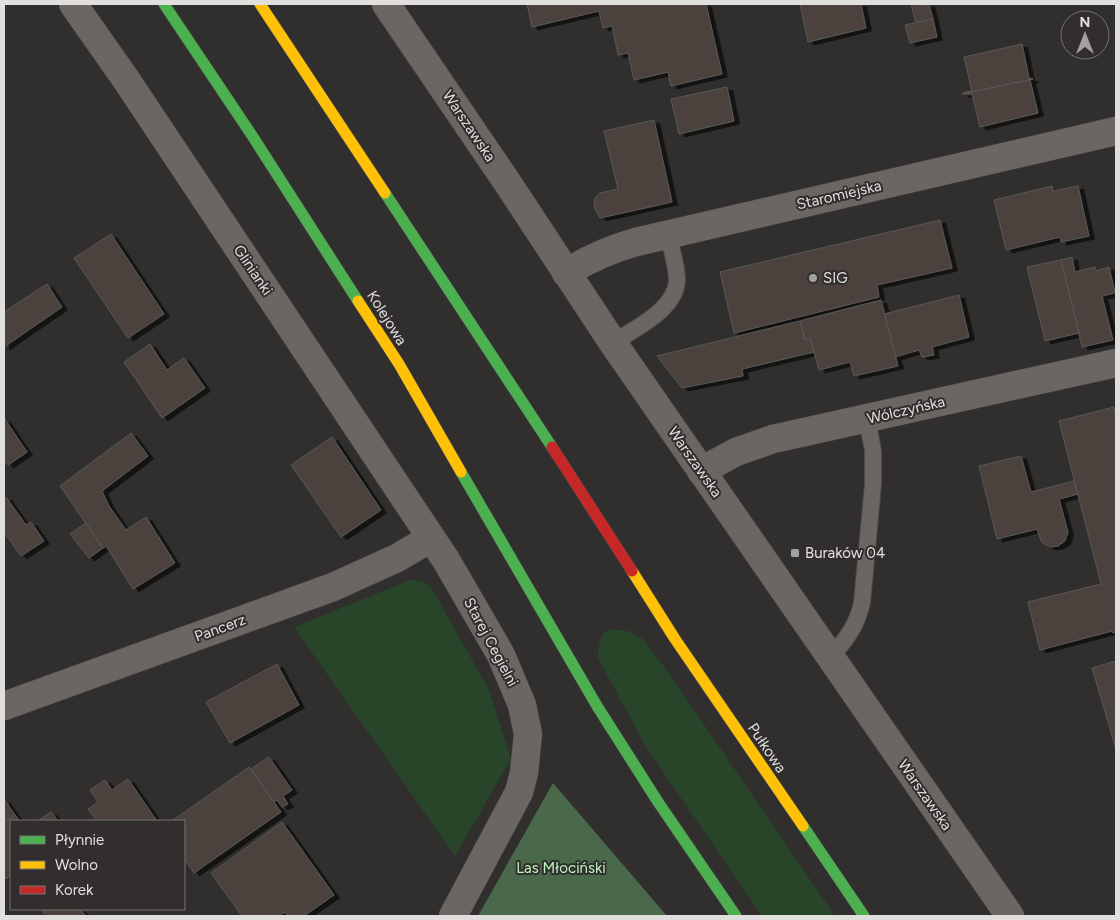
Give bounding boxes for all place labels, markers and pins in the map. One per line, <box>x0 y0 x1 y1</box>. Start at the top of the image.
place label: SIG <box>823 269 848 287</box>
marker: SIG <box>807 272 819 284</box>
place label: Buraków 04 <box>805 544 885 562</box>
marker: Buraków 04 <box>789 547 801 559</box>

